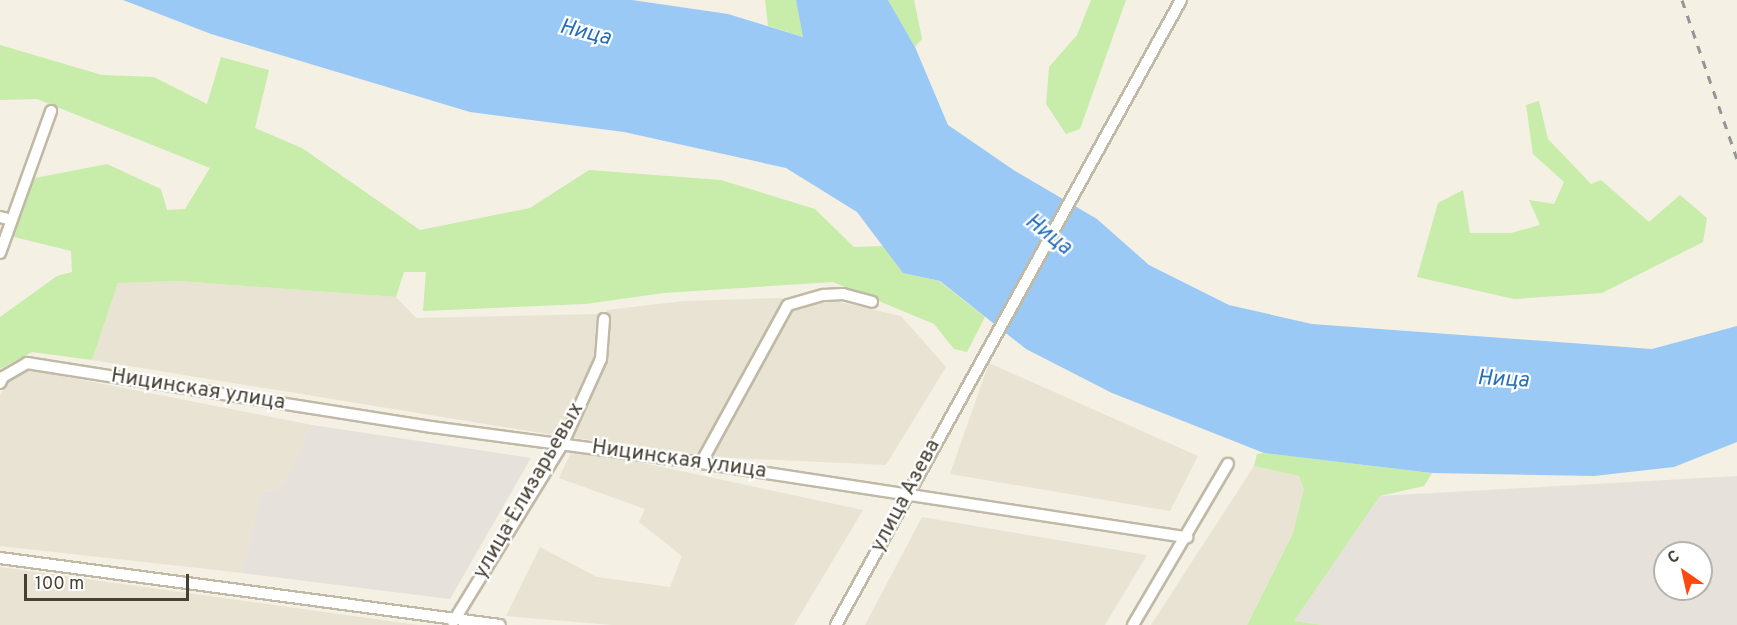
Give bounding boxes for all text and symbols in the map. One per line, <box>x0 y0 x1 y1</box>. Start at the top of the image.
water label: Ница <box>557 14 613 52</box>
water label: Ница <box>1019 209 1077 261</box>
street label: Ницинская улица <box>109 364 287 416</box>
water label: Ница <box>1476 365 1530 395</box>
street label: улица Елизарьевых <box>468 398 590 584</box>
street label: Ницинская улица <box>590 435 768 485</box>
street label: улица Азева <box>865 435 947 557</box>
north arrow <box>1653 541 1713 601</box>
text: С <box>1664 547 1684 569</box>
scale bar <box>27 562 192 600</box>
text: 100 m <box>35 573 84 596</box>

